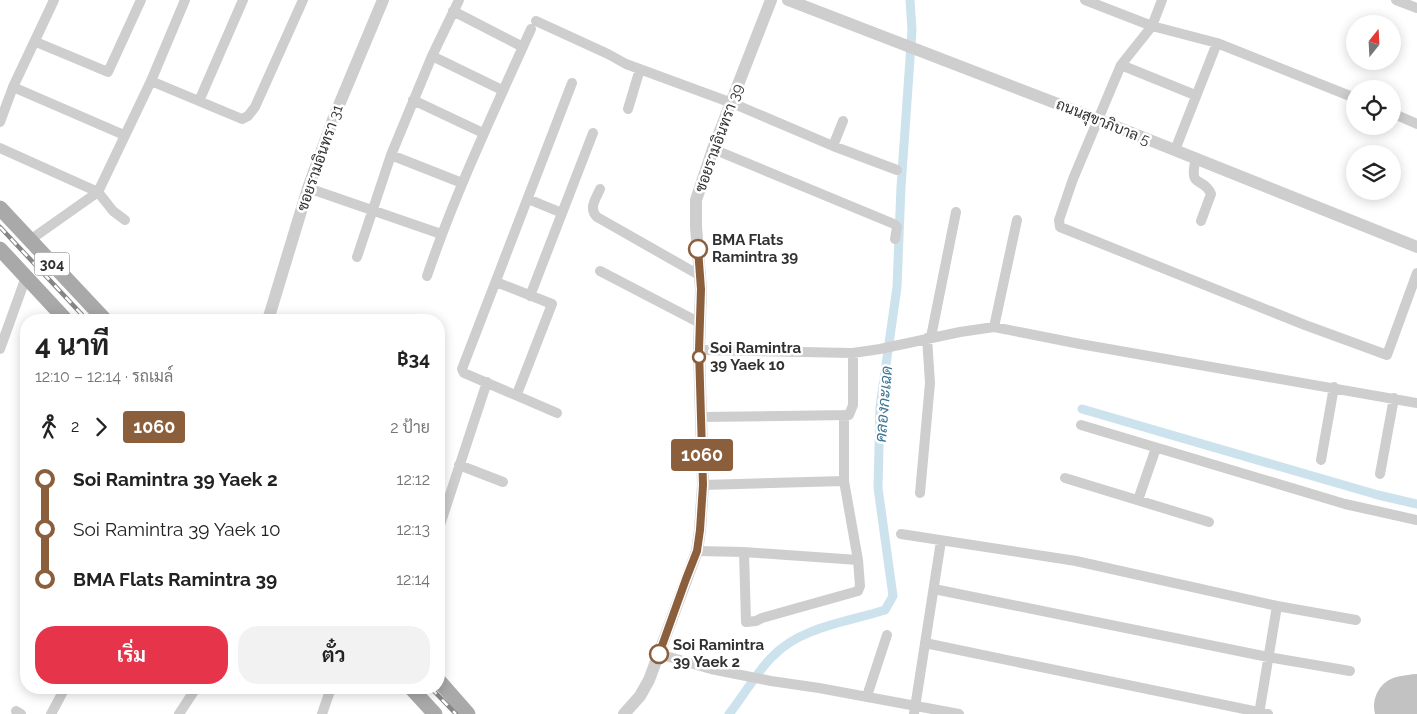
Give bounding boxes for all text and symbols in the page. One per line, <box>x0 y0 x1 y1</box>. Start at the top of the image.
north arrow <box>1346 15 1401 70</box>
map controls <box>1346 15 1401 200</box>
button: locate <box>1346 80 1401 135</box>
street label: ซอยรามอินทรา 39 <box>691 81 747 195</box>
street label: ถนนสุขาภิบาล 5 <box>1053 95 1153 151</box>
street label: ซอยรามอินทรา 31 <box>293 102 347 214</box>
button: layers <box>1346 145 1401 200</box>
place label: BMA Flats Ramintra 39 <box>712 231 798 266</box>
marker: BMA Flats Ramintra 39 <box>688 239 708 259</box>
road number: 304 <box>34 252 70 276</box>
text: 4 นาที <box>35 329 109 362</box>
place label: Soi Ramintra 39 Yaek 10 <box>710 339 801 374</box>
text: ฿34 <box>397 347 430 369</box>
marker: Soi Ramintra 39 Yaek 10 <box>692 350 706 364</box>
water label: คลองกะเฉด <box>871 365 896 443</box>
text: 12:10 – 12:14 · รถเมล์ <box>35 367 173 386</box>
icon: walk <box>35 413 63 441</box>
icon: forward <box>87 413 115 441</box>
text: 1060 <box>133 416 175 437</box>
text: 2 <box>71 417 79 436</box>
text: 2 ป้าย <box>390 418 430 437</box>
line badge: 1060 <box>667 439 737 471</box>
text: 1060 <box>681 444 723 465</box>
text: Soi Ramintra 39 Yaek 2 <box>73 468 278 490</box>
text: 12:12 <box>397 470 430 489</box>
text: Soi Ramintra 39 Yaek 10 <box>73 518 281 540</box>
text: 12:13 <box>396 520 430 539</box>
text: BMA Flats Ramintra 39 <box>73 568 277 590</box>
text: 12:14 <box>396 570 430 589</box>
button: เริ่ม <box>35 626 228 684</box>
button: ตั๋ว <box>238 626 430 684</box>
place label: Soi Ramintra 39 Yaek 2 <box>673 636 764 671</box>
marker: Soi Ramintra 39 Yaek 2 <box>649 644 669 664</box>

